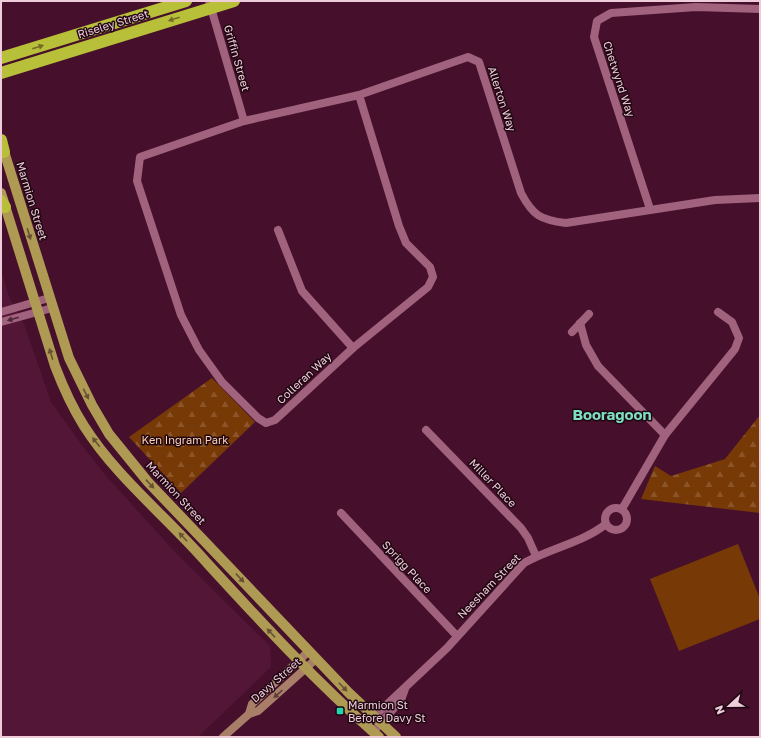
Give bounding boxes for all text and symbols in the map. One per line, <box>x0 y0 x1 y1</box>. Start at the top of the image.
street label: Riseley Street <box>76 7 150 41</box>
one-way arrow <box>167 16 179 22</box>
street label: Griffin Street <box>222 23 253 92</box>
street label: Chetwynd Way <box>601 39 638 118</box>
one-way arrow <box>33 44 45 50</box>
street label: Allerton Way <box>486 65 519 133</box>
street label: Marmion Street <box>14 160 51 242</box>
one-way arrow <box>27 228 33 240</box>
one-way arrow <box>7 316 19 322</box>
one-way arrow <box>48 347 54 359</box>
street label: Colleran Way <box>274 349 334 406</box>
one-way arrow <box>83 388 89 399</box>
district label: Booragoon <box>572 405 652 423</box>
park label: Ken Ingram Park <box>142 433 228 446</box>
one-way arrow <box>91 436 100 447</box>
street label: Miller Place <box>467 456 520 509</box>
street label: Marmion Street <box>144 458 209 527</box>
one-way arrow <box>146 479 155 489</box>
one-way arrow <box>178 532 188 542</box>
street label: Sprigg Place <box>380 538 435 595</box>
street label: Neesham Street <box>454 551 523 621</box>
one-way arrow <box>235 573 245 583</box>
one-way arrow <box>266 628 276 638</box>
street label: Davy Street <box>248 654 303 705</box>
one-way arrow <box>338 682 348 692</box>
north arrow <box>709 686 749 726</box>
one-way arrow <box>273 689 284 698</box>
place label: Marmion St Before Davy St <box>348 698 426 724</box>
text: N <box>712 704 727 716</box>
marker: Marmion St Before Davy St <box>335 706 345 716</box>

